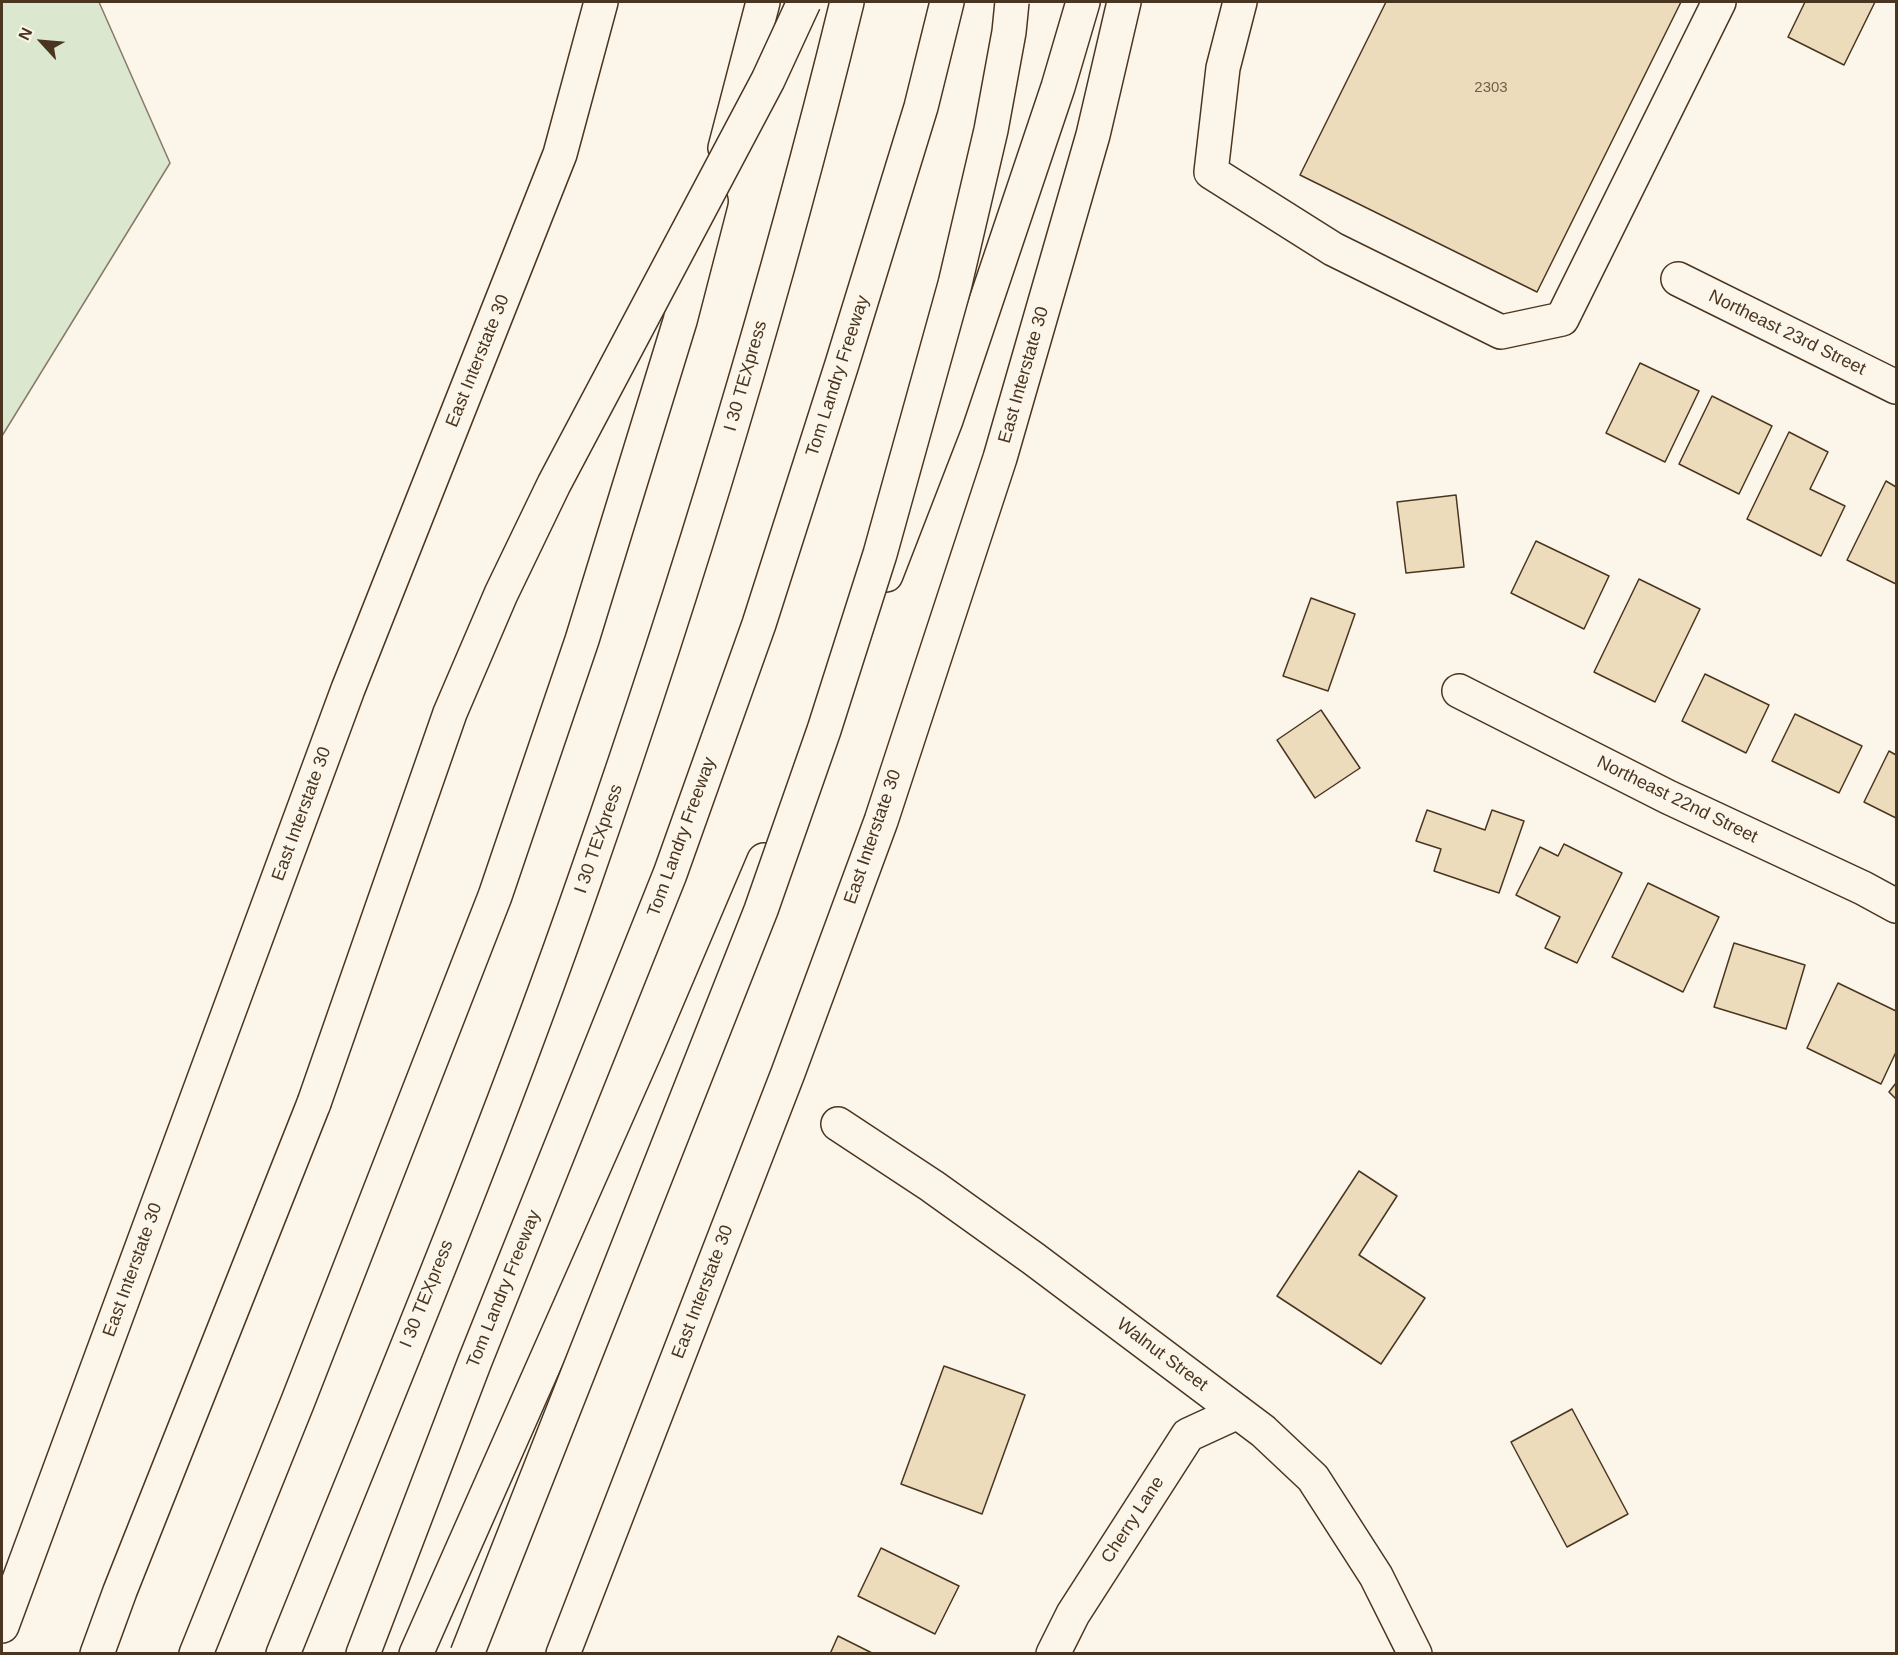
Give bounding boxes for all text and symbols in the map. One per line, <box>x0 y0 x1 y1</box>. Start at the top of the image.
north arrow <box>12 12 72 72</box>
text: N <box>15 25 36 43</box>
house number: 2303 <box>1474 79 1508 97</box>
street label: Northeast 23rd Street <box>1705 286 1869 380</box>
street label: East Interstate 30 <box>442 292 514 430</box>
street label: Tom Landry Freeway <box>802 293 874 459</box>
street label: East Interstate 30 <box>994 304 1054 446</box>
street label: I 30 TEXpress <box>720 318 772 434</box>
street label: East Interstate 30 <box>268 744 336 884</box>
street label: Northeast 22nd Street <box>1593 752 1761 848</box>
street label: Tom Landry Freeway <box>643 754 721 920</box>
street label: East Interstate 30 <box>840 767 906 907</box>
street label: I 30 TEXpress <box>570 782 628 896</box>
street label: East Interstate 30 <box>99 1200 167 1340</box>
street label: Tom Landry Freeway <box>463 1207 545 1371</box>
street label: East Interstate 30 <box>668 1222 738 1362</box>
street label: I 30 TEXpress <box>396 1237 458 1351</box>
street label: Walnut Street <box>1112 1314 1212 1396</box>
street label: Cherry Lane <box>1097 1473 1169 1567</box>

